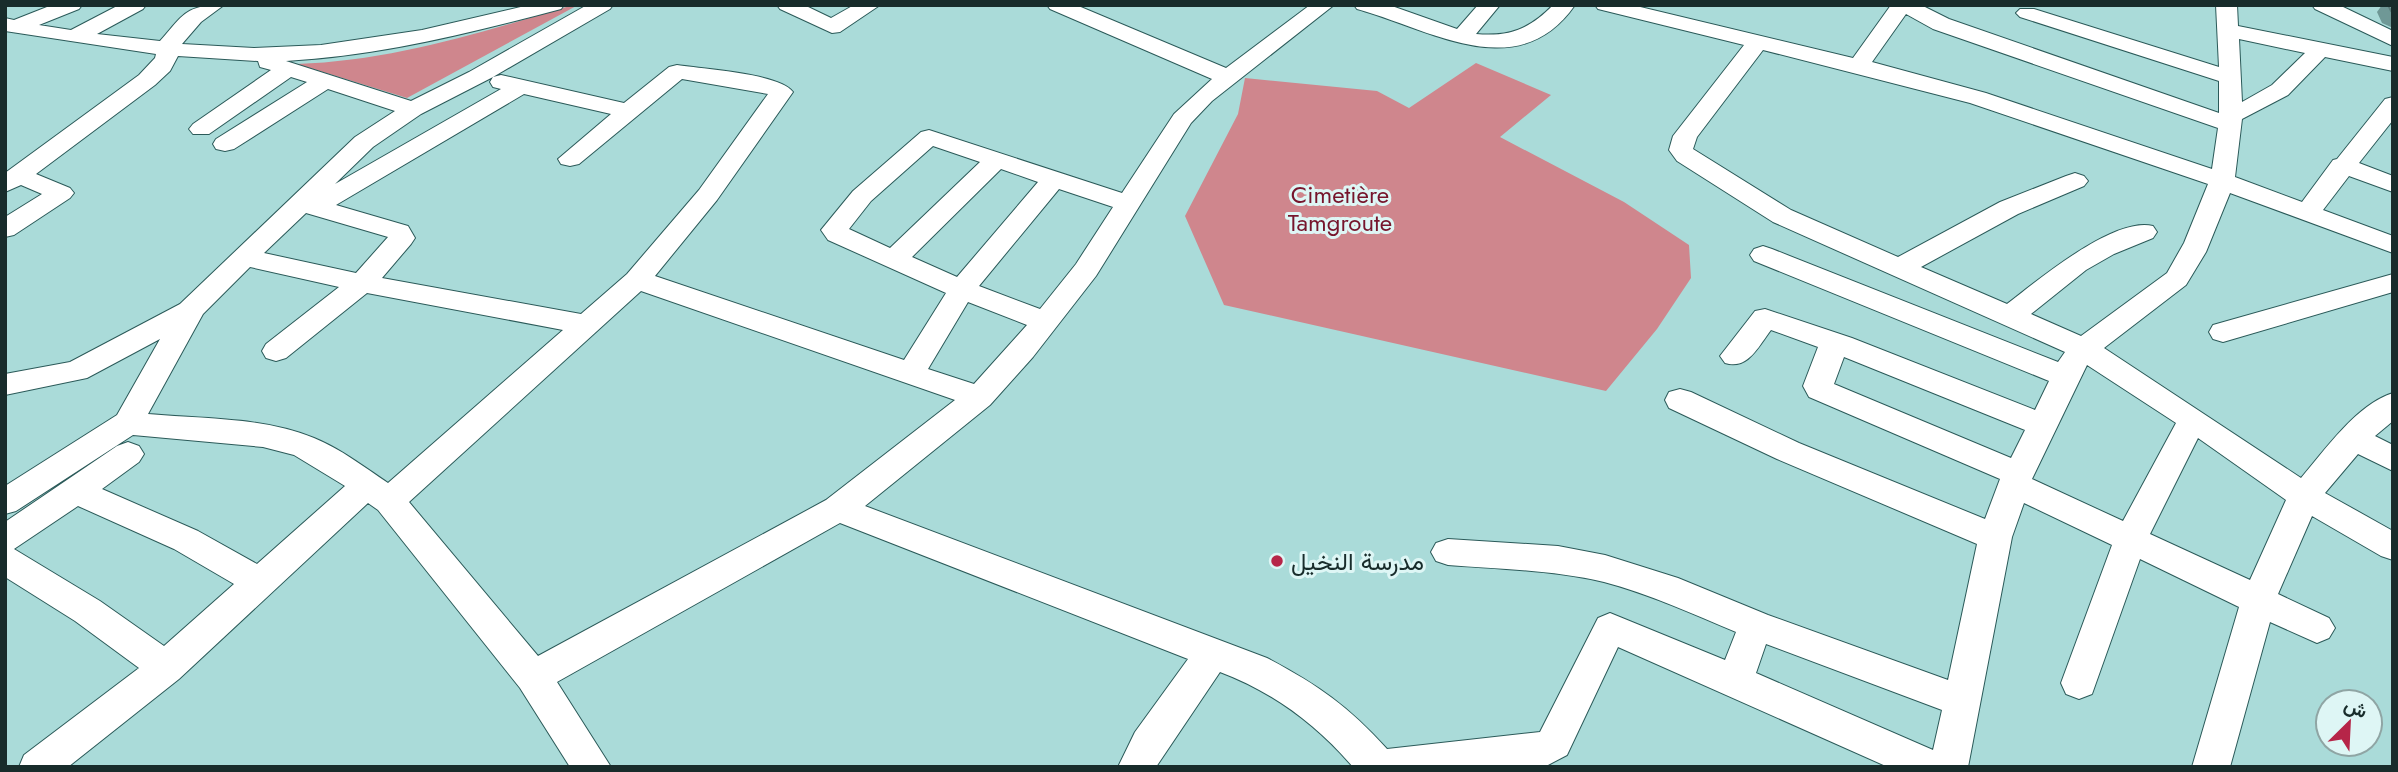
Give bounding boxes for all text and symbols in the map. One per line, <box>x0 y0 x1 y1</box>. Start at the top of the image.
park label: Cimetière Tamgroute <box>1288 177 1392 240</box>
place label: مدرسة النخيل <box>1291 544 1424 579</box>
marker: مدرسة النخيل <box>1269 553 1285 569</box>
north arrow <box>2314 688 2384 758</box>
text: ش <box>2340 691 2372 725</box>

